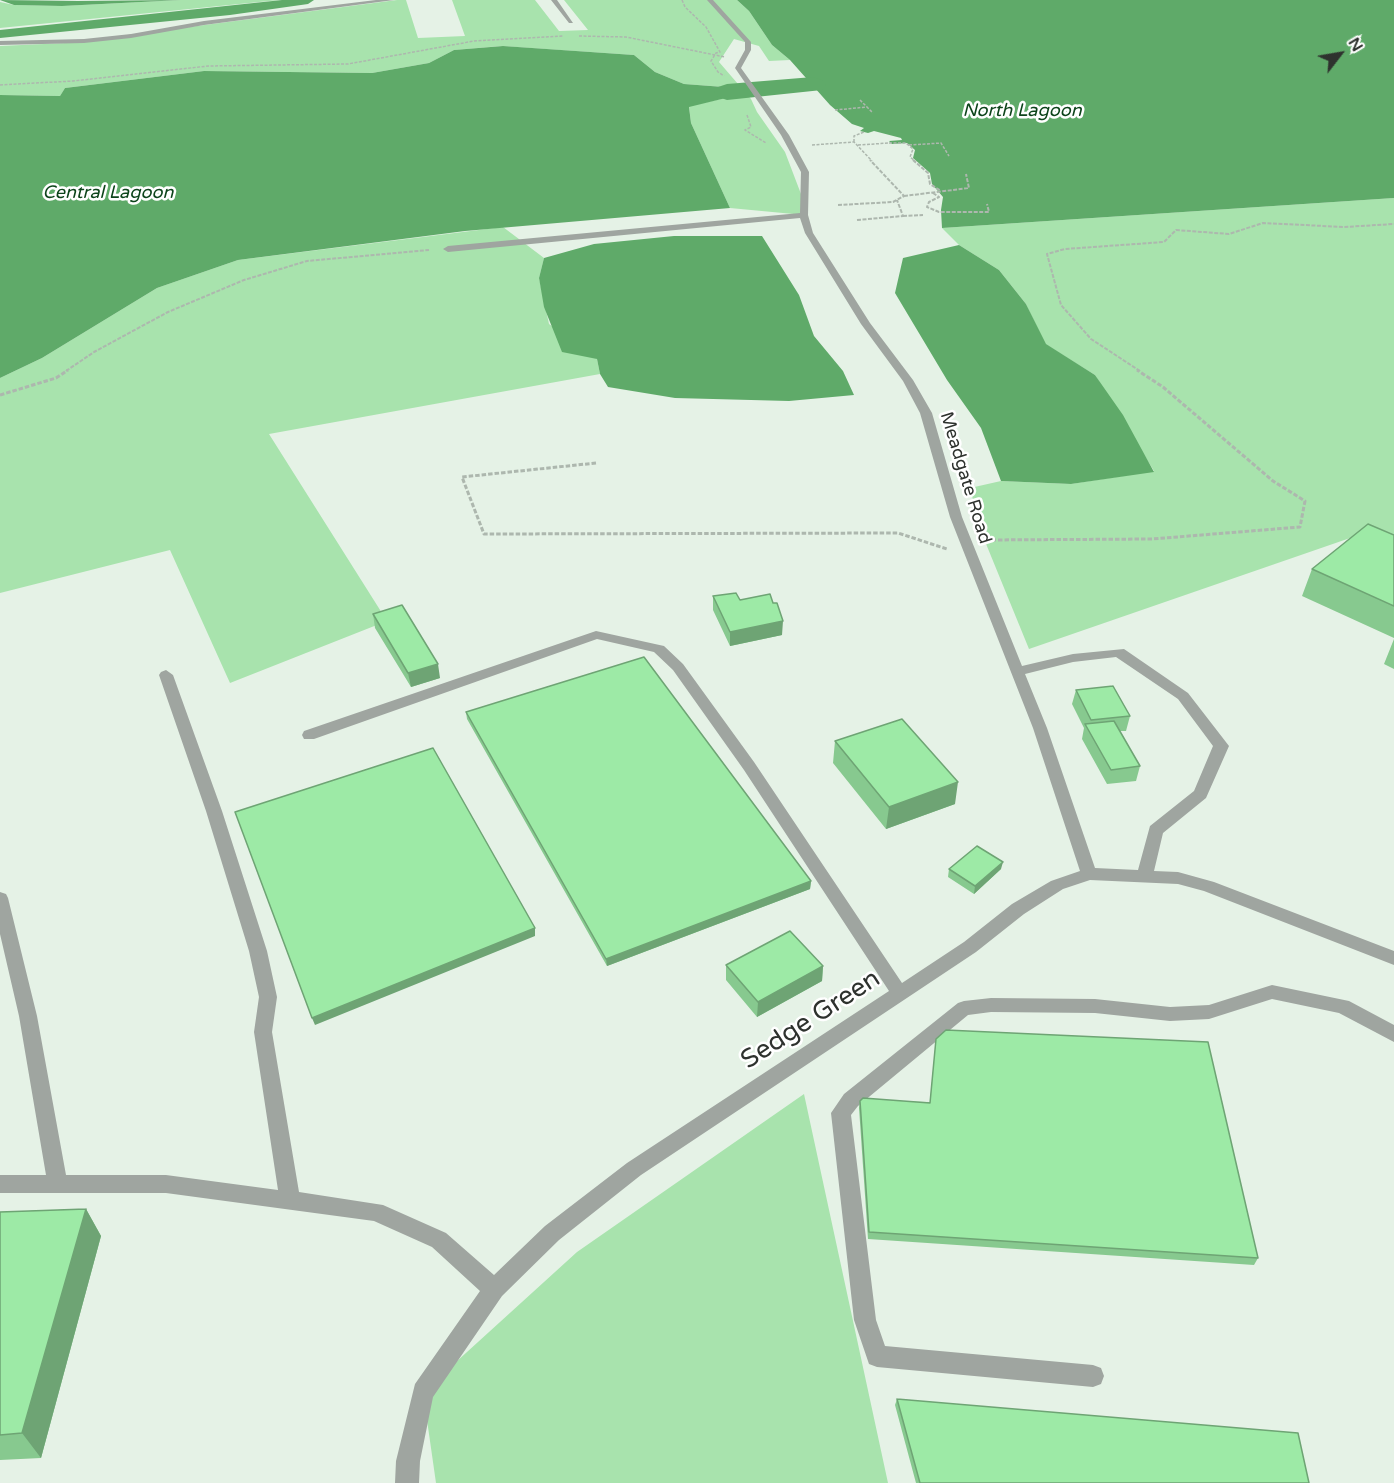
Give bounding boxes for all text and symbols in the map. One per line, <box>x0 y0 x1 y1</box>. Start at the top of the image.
north arrow <box>1310 24 1370 84</box>
text: N <box>1344 34 1367 55</box>
water label: North Lagoon <box>962 100 1082 122</box>
water label: Central Lagoon <box>43 182 173 204</box>
street label: Meadgate Road <box>935 409 995 547</box>
street label: Sedge Green <box>736 963 886 1077</box>

